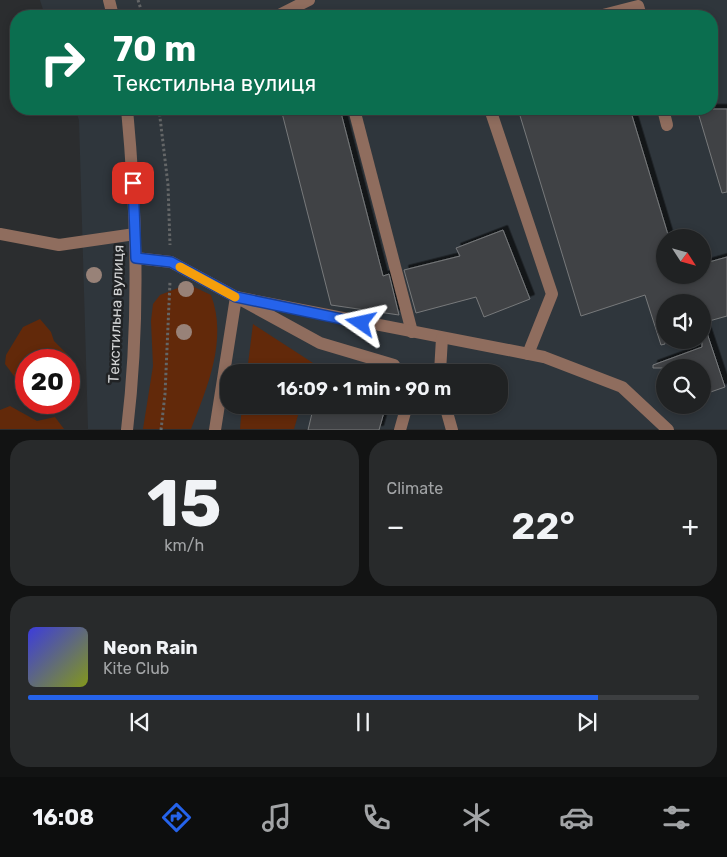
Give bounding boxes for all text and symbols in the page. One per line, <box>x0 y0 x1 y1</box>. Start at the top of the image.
text: 70 m <box>113 28 196 70</box>
icon: right <box>30 30 95 95</box>
text: Текстильна вулиця <box>113 70 316 97</box>
pin <box>112 162 154 204</box>
icon: arrive <box>119 169 147 197</box>
north arrow <box>656 229 711 284</box>
map controls <box>656 229 711 414</box>
street label: Текстильна вулиця <box>105 244 127 384</box>
button: sound <box>656 294 711 349</box>
position arrow <box>334 296 386 348</box>
speed limit sign: 20 <box>15 349 80 414</box>
button: search <box>656 359 711 414</box>
text: 16:09 · 1 min · 90 m <box>277 377 451 400</box>
text: 15 <box>147 465 221 542</box>
text: Climate <box>387 479 443 498</box>
text: 22° <box>511 503 575 549</box>
text: − <box>387 510 405 543</box>
text: + <box>682 510 699 543</box>
text: km/h <box>164 536 204 555</box>
text: Neon Rain <box>103 636 198 659</box>
text: Kite Club <box>103 659 169 678</box>
icon: previous <box>126 708 154 736</box>
icon: pause <box>349 708 377 736</box>
icon: next <box>573 708 601 736</box>
icon: directions <box>159 800 194 835</box>
icon: music <box>259 800 294 835</box>
icon: phone <box>359 800 394 835</box>
icon: climate <box>459 800 494 835</box>
icon: car <box>559 800 594 835</box>
icon: filters <box>659 800 694 835</box>
text: 16:08 <box>33 804 94 831</box>

